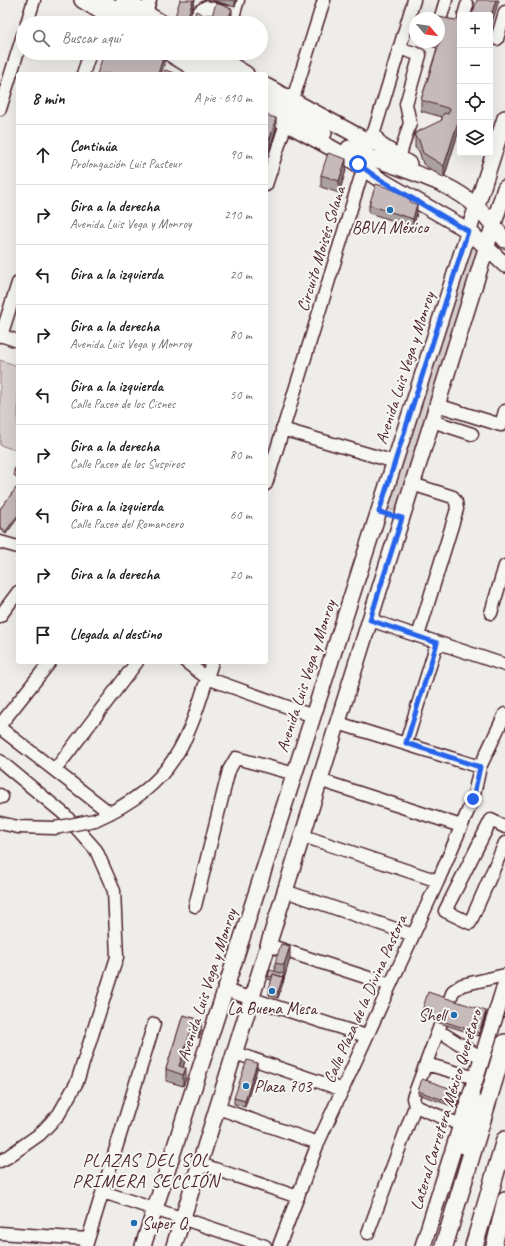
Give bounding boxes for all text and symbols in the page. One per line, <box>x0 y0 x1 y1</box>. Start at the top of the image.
north arrow <box>409 12 445 48</box>
map controls <box>457 12 493 156</box>
button: + <box>457 12 493 48</box>
search box <box>16 16 268 60</box>
icon: search <box>30 27 52 49</box>
text: Buscar aquí <box>62 29 121 48</box>
button: − <box>457 48 493 84</box>
button: locate <box>457 84 493 120</box>
text: 8 min <box>32 88 65 109</box>
text: A pie · 610 m <box>194 90 252 106</box>
button: layers <box>457 120 493 156</box>
text: Continúa <box>70 137 117 156</box>
icon: ahead <box>32 144 54 166</box>
text: 90 m <box>230 147 252 163</box>
route start <box>349 155 367 173</box>
text: Prolongación Luis Pasteur <box>70 156 182 172</box>
street label: Circuito Moisés Solana <box>292 182 351 314</box>
text: Gira a la derecha <box>70 197 159 216</box>
icon: right <box>32 204 54 226</box>
marker: BBVA México <box>385 205 395 215</box>
text: 210 m <box>224 207 252 223</box>
text: Avenida Luis Vega y Monroy <box>70 216 191 232</box>
place label: BBVA México <box>352 217 430 238</box>
icon: left <box>32 264 54 286</box>
text: Gira a la izquierda <box>70 265 163 284</box>
text: 20 m <box>230 267 252 283</box>
street label: Avenida Luis Vega y Monroy <box>370 288 440 447</box>
text: Gira a la derecha <box>70 317 159 336</box>
icon: right <box>32 324 54 346</box>
text: 80 m <box>230 327 252 343</box>
text: Avenida Luis Vega y Monroy <box>70 336 191 352</box>
text: Gira a la izquierda <box>70 377 163 396</box>
icon: left <box>32 384 54 406</box>
text: 50 m <box>230 387 252 403</box>
text: Calle Paseo de los Cisnes <box>70 396 175 412</box>
text: Gira a la derecha <box>70 437 159 456</box>
icon: right <box>32 444 54 466</box>
text: 80 m <box>230 447 252 463</box>
text: Calle Paseo de los Suspiros <box>70 456 184 472</box>
text: Gira a la izquierda <box>70 497 163 516</box>
icon: left <box>32 504 54 526</box>
text: 60 m <box>230 507 252 523</box>
text: Calle Paseo del Romancero <box>70 516 183 532</box>
icon: right <box>32 564 54 586</box>
text: Gira a la derecha <box>70 565 159 584</box>
text: 20 m <box>230 567 252 583</box>
street label: Avenida Luis Vega y Monroy <box>271 596 341 755</box>
icon: arrive <box>32 624 54 646</box>
text: Llegada al destino <box>70 625 161 644</box>
route end <box>464 790 482 808</box>
street label: Avenida Luis Vega y Monroy <box>172 905 242 1064</box>
street label: Calle Plaza de la Divina Pastora <box>318 910 412 1086</box>
marker: La Buena Mesa <box>267 986 277 996</box>
place label: La Buena Mesa <box>227 998 319 1019</box>
place label: Shell <box>418 1005 449 1026</box>
street label: Lateral Carretera México Querétaro <box>406 1006 487 1213</box>
marker: Shell <box>449 1010 459 1020</box>
place label: Plaza 703 <box>254 1076 313 1097</box>
marker: Plaza 703 <box>241 1081 251 1091</box>
district label: PLAZAS DEL SOL PRIMERA SECCIÓN <box>72 1149 222 1192</box>
place label: Super Q <box>142 1213 188 1234</box>
marker: Super Q <box>129 1218 139 1228</box>

